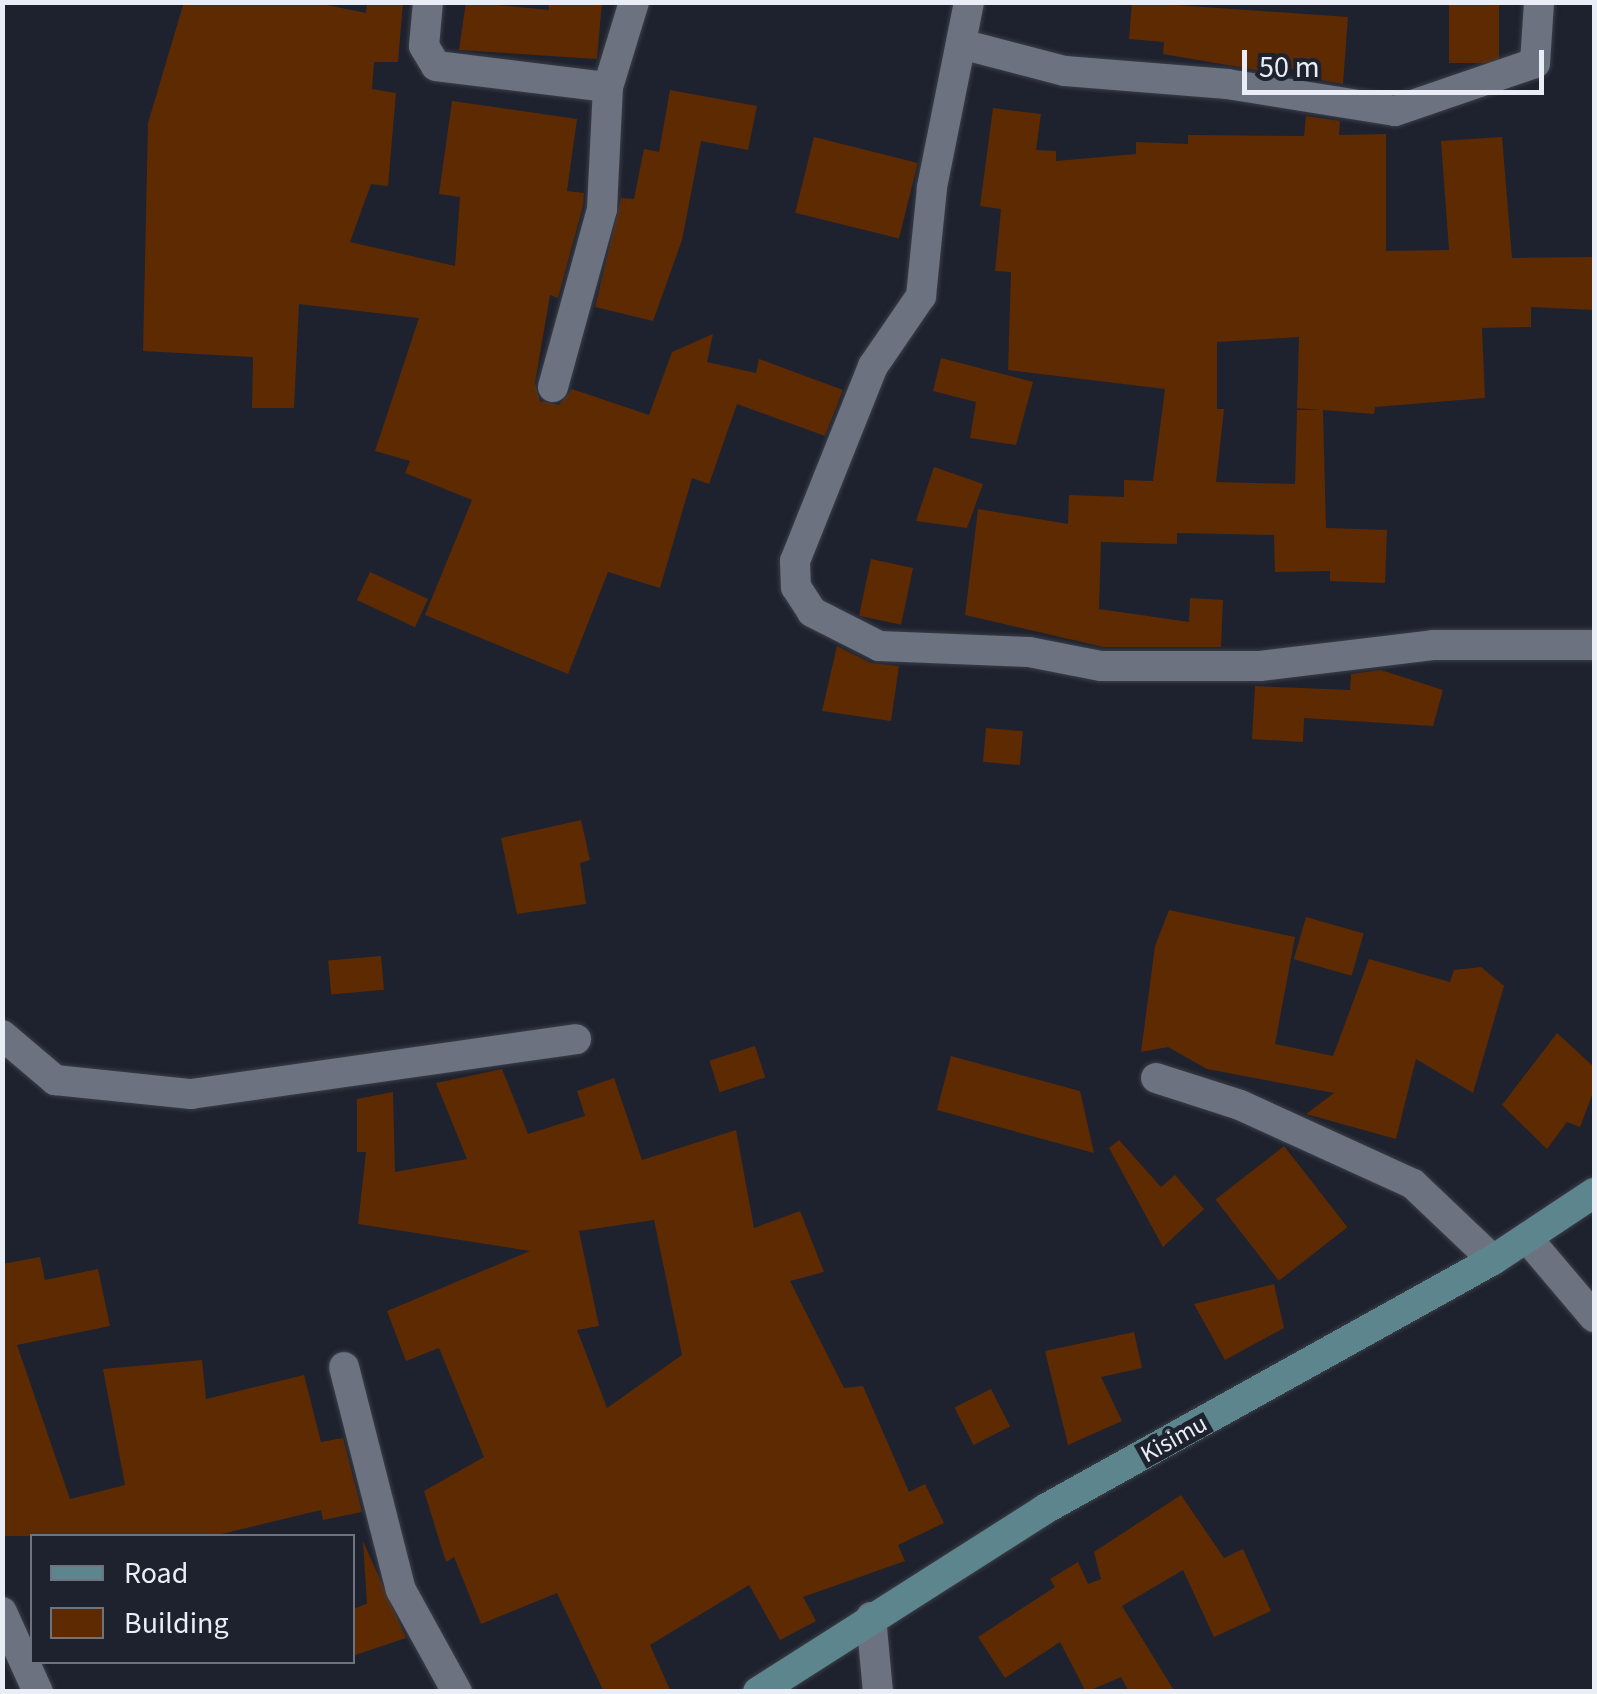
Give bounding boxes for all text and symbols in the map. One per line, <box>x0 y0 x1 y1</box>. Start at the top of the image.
scale bar <box>1247 30 1550 92</box>
text: 50 m <box>1259 46 1320 89</box>
street label: Kisimu <box>1135 1409 1213 1469</box>
legend <box>30 1534 355 1664</box>
text: Road <box>124 1552 188 1595</box>
text: Building <box>124 1602 229 1645</box>

